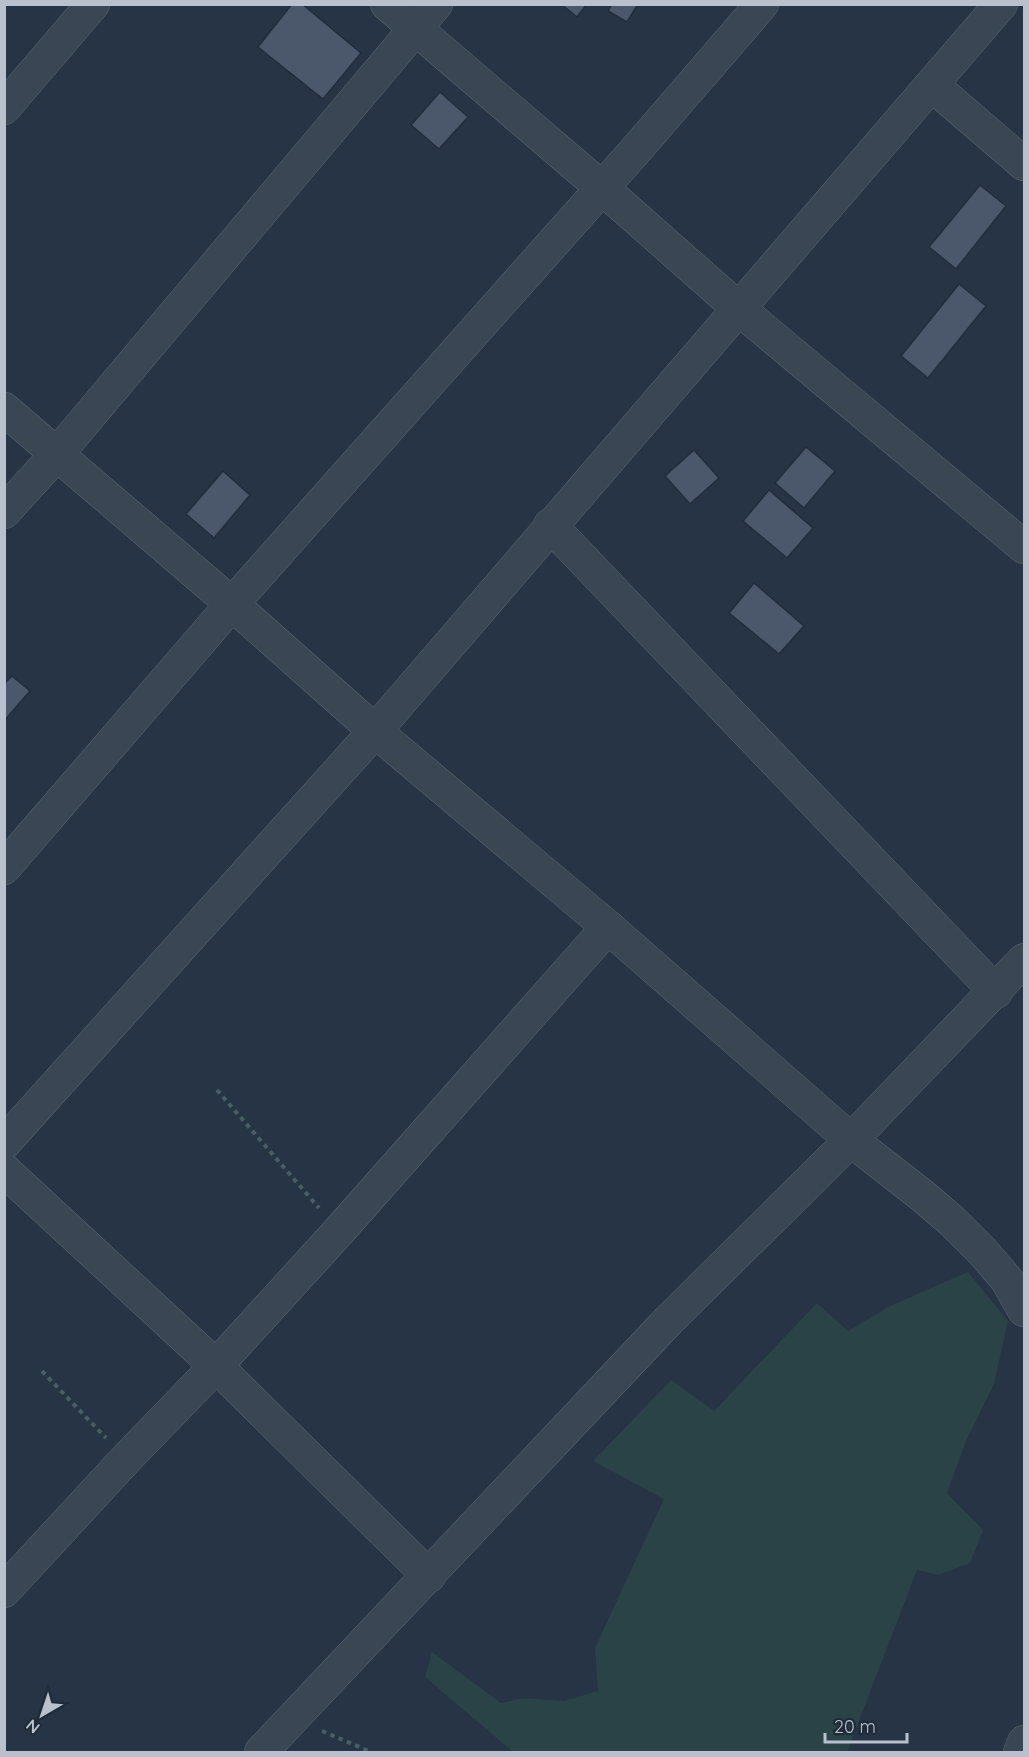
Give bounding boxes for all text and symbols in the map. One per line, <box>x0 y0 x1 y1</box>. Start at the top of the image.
north arrow <box>12 1685 72 1745</box>
scale bar <box>825 1706 908 1744</box>
text: N <box>22 1715 43 1738</box>
text: 20 m <box>834 1715 876 1738</box>

